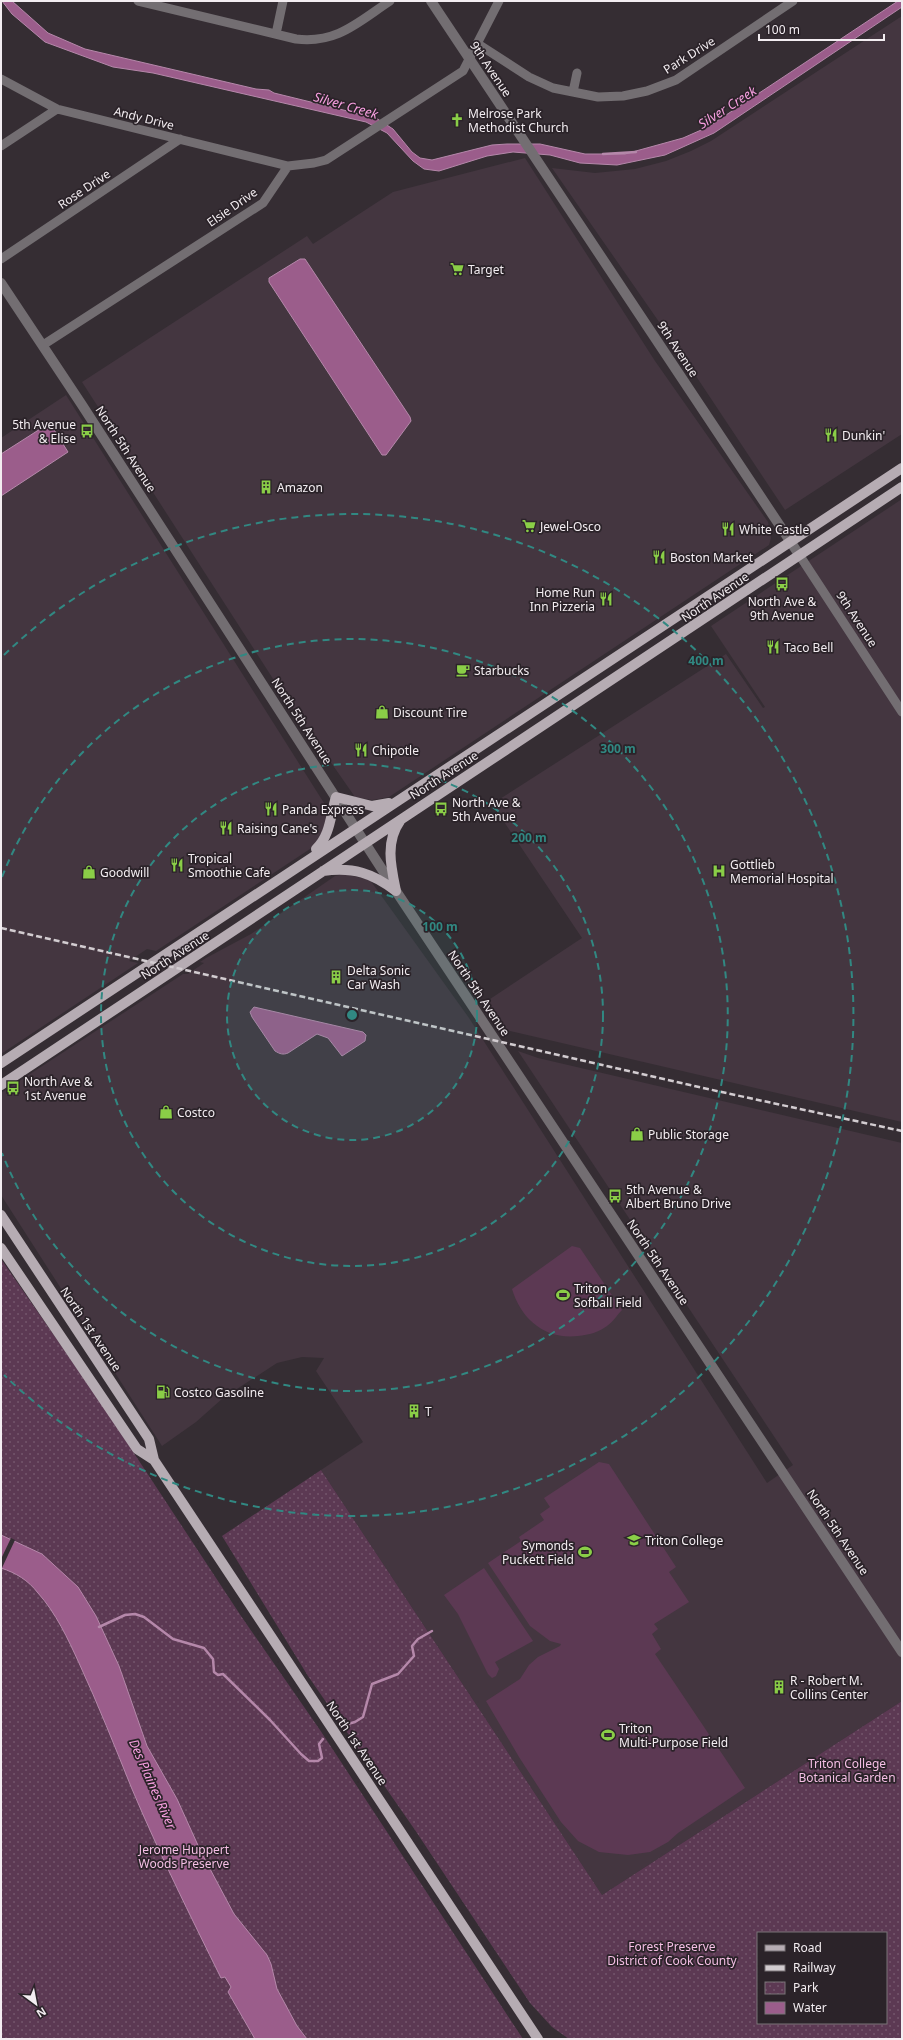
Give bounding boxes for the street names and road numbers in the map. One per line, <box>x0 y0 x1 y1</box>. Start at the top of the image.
street label: Park Drive <box>660 32 718 78</box>
street label: 9th Avenue <box>466 38 516 100</box>
street label: Andy Drive <box>112 102 176 134</box>
street label: Rose Drive <box>54 165 114 213</box>
street label: Elsie Drive <box>203 183 261 231</box>
street label: 9th Avenue <box>653 318 703 381</box>
street label: North 5th Avenue <box>92 402 161 496</box>
street label: North Avenue <box>678 568 752 626</box>
street label: 9th Avenue <box>832 588 882 651</box>
street label: North 5th Avenue <box>268 674 337 768</box>
street label: North Avenue <box>407 746 482 803</box>
street label: North Avenue <box>138 926 213 983</box>
street label: North 5th Avenue <box>444 947 514 1039</box>
street label: North 5th Avenue <box>623 1216 693 1308</box>
street label: North 1st Avenue <box>56 1283 126 1375</box>
street label: North 5th Avenue <box>803 1486 873 1578</box>
street label: North 1st Avenue <box>322 1697 392 1789</box>

